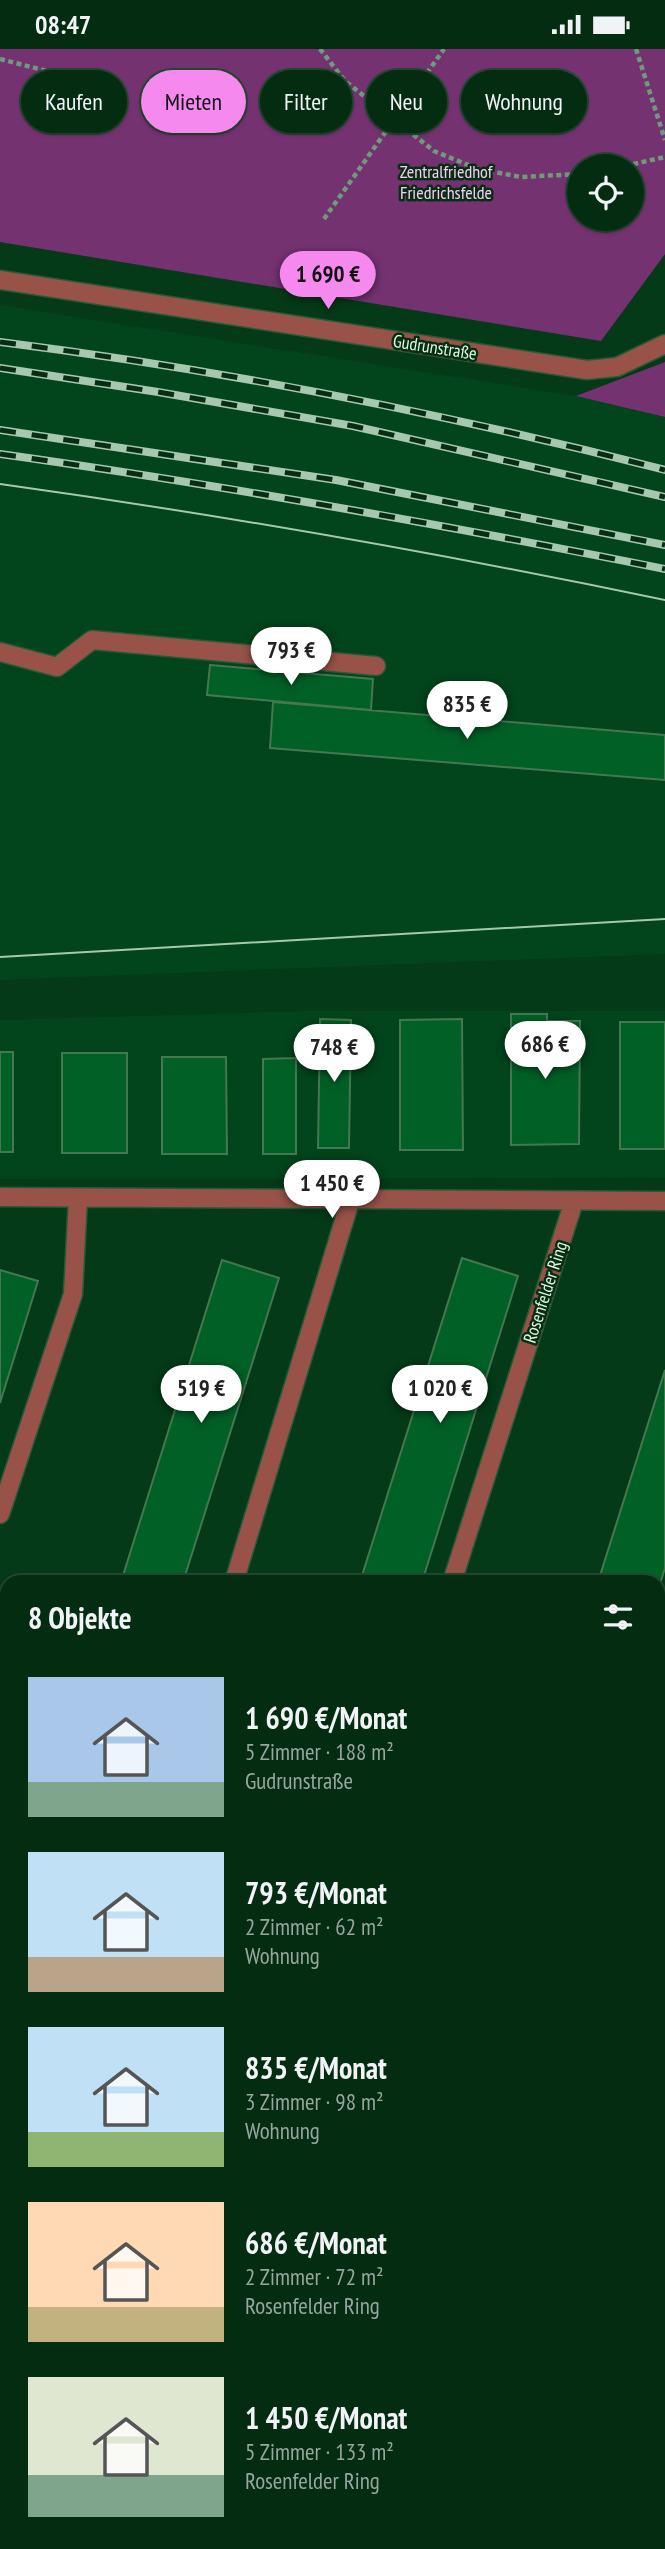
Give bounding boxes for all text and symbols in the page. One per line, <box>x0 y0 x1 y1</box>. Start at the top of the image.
text: 08:47 <box>35 8 91 41</box>
chip: Kaufen <box>21 70 127 133</box>
chip: Mieten <box>141 70 246 133</box>
chip: Filter <box>260 70 352 133</box>
chip: Neu <box>366 70 447 133</box>
chip: Wohnung <box>461 70 587 133</box>
map controls <box>567 154 644 231</box>
button: locate <box>567 154 644 231</box>
park label: Zentralfriedhof Friedrichsfelde <box>400 160 494 204</box>
pin: 1 690 € <box>263 251 393 311</box>
text: 1 690 € <box>296 259 360 288</box>
street label: Gudrunstraße <box>391 329 479 365</box>
pin: 793 € <box>242 627 340 687</box>
text: 793 € <box>267 635 315 664</box>
pin: 835 € <box>418 681 516 741</box>
text: 835 € <box>443 689 491 718</box>
pin: 686 € <box>496 1021 594 1081</box>
pin: 748 € <box>285 1025 383 1084</box>
text: 686 € <box>521 1029 569 1058</box>
text: 748 € <box>310 1032 358 1061</box>
pin: 1 450 € <box>267 1161 397 1220</box>
text: 1 450 € <box>300 1168 364 1197</box>
street label: Rosenfelder Ring <box>518 1238 572 1346</box>
pin: 519 € <box>152 1365 250 1425</box>
pin: 1 020 € <box>375 1365 505 1425</box>
text: 519 € <box>177 1373 225 1402</box>
text: 1 020 € <box>408 1373 472 1402</box>
text: 8 Objekte <box>28 1598 132 1637</box>
icon: filters <box>599 1598 637 1636</box>
text: 1 690 €/Monat <box>245 1698 407 1737</box>
icon: home <box>84 1705 168 1789</box>
text: 5 Zimmer · 188 m² <box>245 1737 394 1766</box>
text: Gudrunstraße <box>245 1766 353 1795</box>
text: 793 €/Monat <box>245 1873 387 1912</box>
icon: home <box>84 1880 168 1964</box>
text: 2 Zimmer · 62 m² <box>245 1912 383 1941</box>
text: Wohnung <box>245 1941 320 1970</box>
text: 835 €/Monat <box>245 2048 387 2087</box>
icon: home <box>84 2055 168 2139</box>
text: 3 Zimmer · 98 m² <box>245 2087 383 2116</box>
text: Wohnung <box>245 2116 320 2145</box>
text: 686 €/Monat <box>245 2223 387 2262</box>
icon: home <box>84 2230 168 2314</box>
text: 2 Zimmer · 72 m² <box>245 2262 383 2291</box>
text: Rosenfelder Ring <box>245 2291 380 2320</box>
text: 1 450 €/Monat <box>245 2398 407 2437</box>
icon: home <box>84 2405 168 2489</box>
text: 5 Zimmer · 133 m² <box>245 2437 394 2466</box>
text: Rosenfelder Ring <box>245 2466 380 2495</box>

